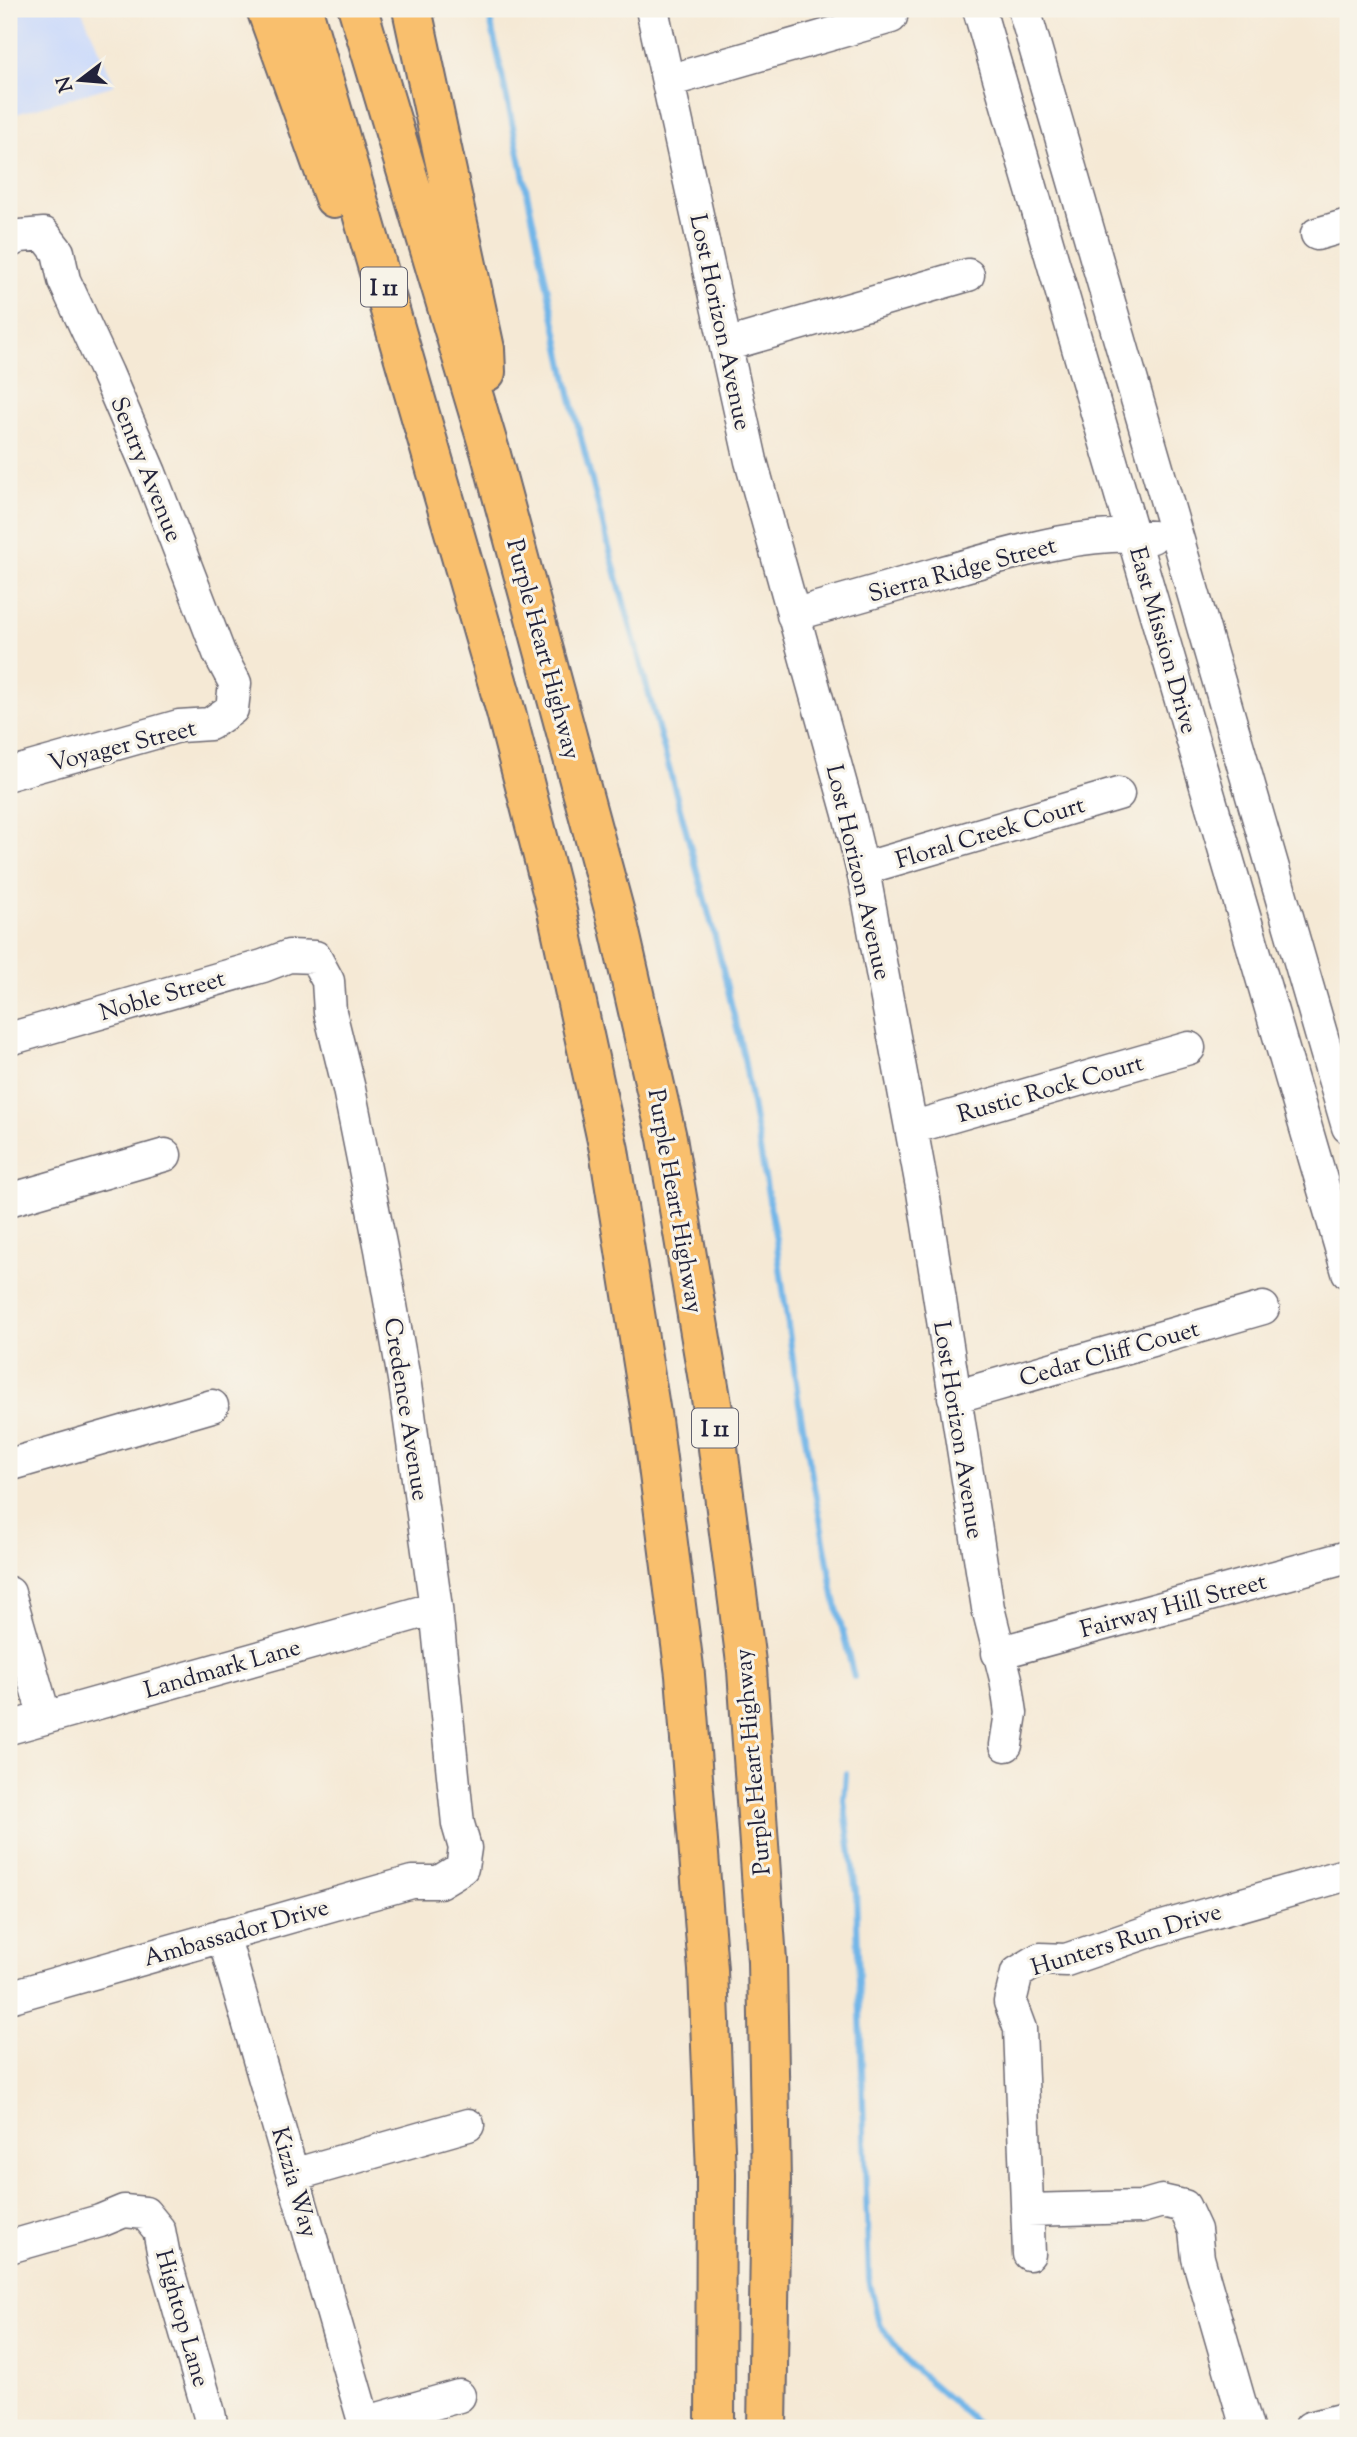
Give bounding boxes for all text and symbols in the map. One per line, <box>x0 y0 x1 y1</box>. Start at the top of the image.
north arrow <box>46 46 116 116</box>
text: N <box>51 73 81 95</box>
street label: Lost Horizon Avenue <box>680 211 759 434</box>
road number: I 11 <box>361 268 407 306</box>
street label: Sentry Avenue <box>101 392 190 547</box>
street label: Sierra Ridge Street <box>865 529 1060 612</box>
street label: Purple Heart Highway <box>496 535 588 764</box>
street label: East Mission Drive <box>1119 543 1205 738</box>
street label: Voyager Street <box>45 712 200 782</box>
street label: Lost Horizon Avenue <box>816 761 898 983</box>
street label: Floral Creek Court <box>892 789 1089 879</box>
street label: Noble Street <box>96 963 229 1031</box>
street label: Rustic Rock Court <box>954 1047 1148 1133</box>
street label: Purple Heart Highway <box>638 1087 710 1316</box>
street label: Cedar Cliff Couet <box>1016 1313 1203 1397</box>
street label: Credence Avenue <box>374 1315 436 1503</box>
street label: Lost Horizon Avenue <box>923 1319 991 1542</box>
road number: I 11 <box>692 1408 738 1448</box>
street label: Fairway Hill Street <box>1077 1566 1271 1648</box>
street label: Landmark Lane <box>140 1631 305 1709</box>
street label: Purple Heart Highway <box>727 1647 781 1876</box>
street label: Ambassador Drive <box>140 1891 333 1977</box>
street label: Hunters Run Drive <box>1027 1896 1226 1986</box>
street label: Kizzia Way <box>261 2123 325 2242</box>
street label: Hightop Lane <box>145 2246 217 2391</box>

